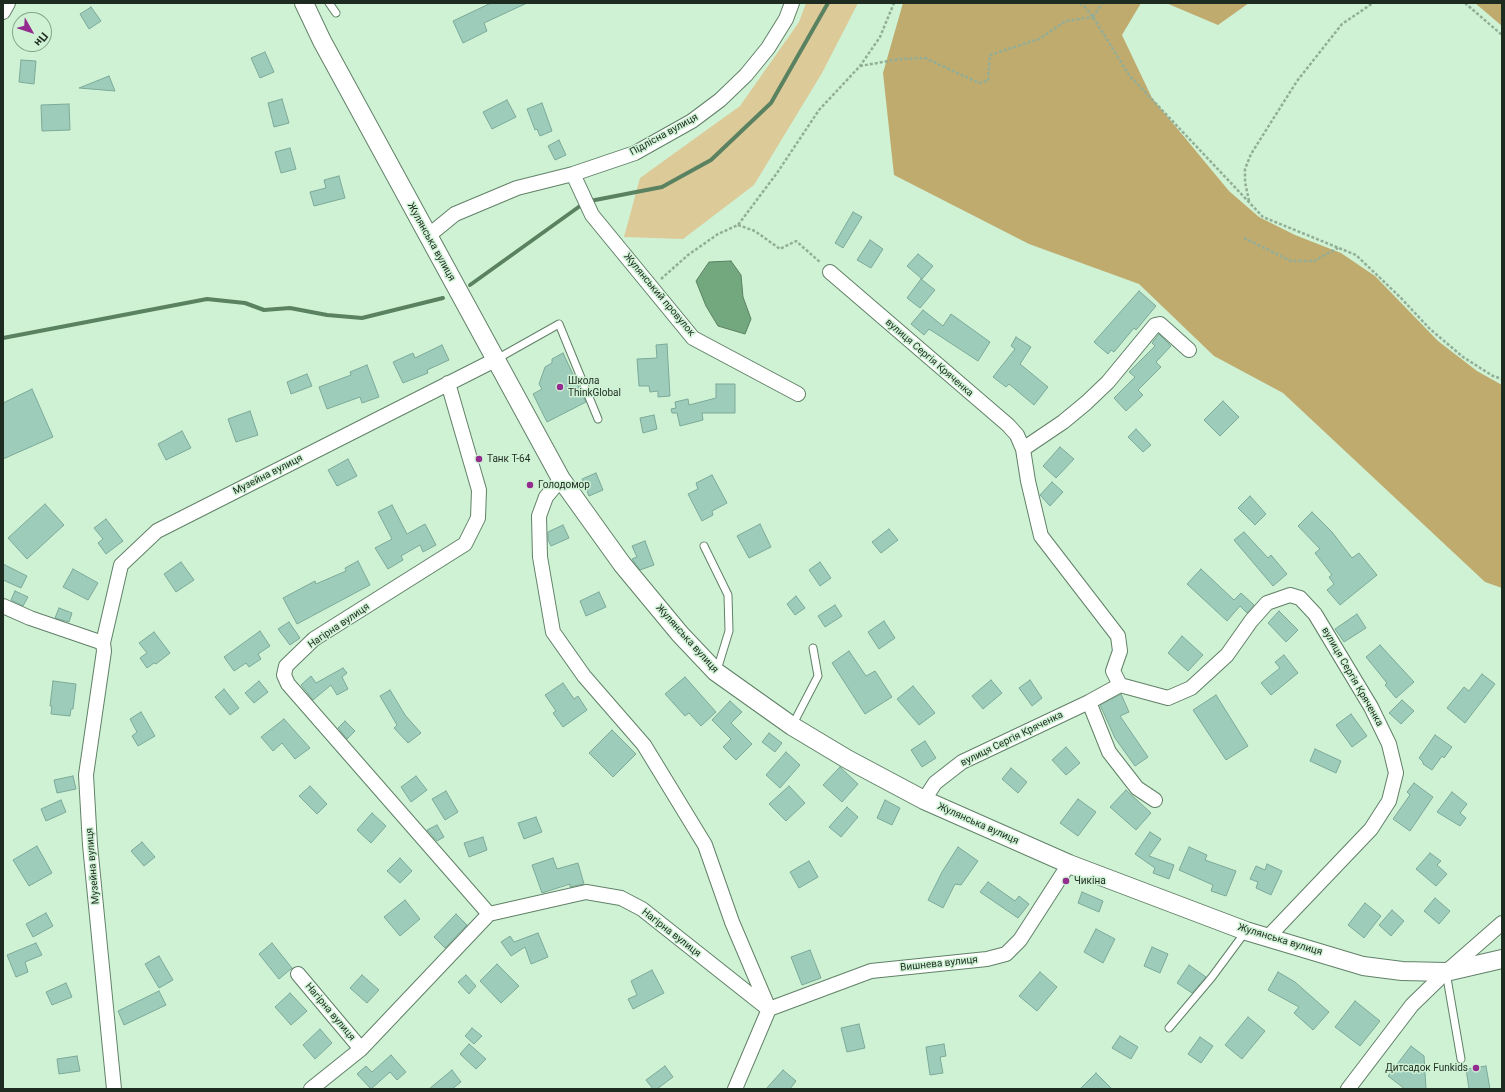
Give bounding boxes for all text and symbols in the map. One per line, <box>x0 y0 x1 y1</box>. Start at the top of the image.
north arrow <box>12 12 52 52</box>
text: Пн <box>31 30 50 49</box>
street label: Підлісна вулиця <box>628 111 700 159</box>
street label: Жулянська вулиця <box>404 201 458 283</box>
street label: Жулянський провулок <box>621 251 697 339</box>
street label: вулиця Сергія Кряченка <box>883 317 975 399</box>
place label: Школа ThinkGlobal <box>568 375 621 398</box>
marker: Школа ThinkGlobal <box>555 382 565 392</box>
street label: Музейна вулиця <box>231 452 305 498</box>
place label: Танк Т-64 <box>487 453 530 465</box>
marker: Танк Т-64 <box>474 454 484 464</box>
place label: Голодомор <box>538 479 590 491</box>
marker: Голодомор <box>525 480 535 490</box>
street label: Нагірна вулиця <box>306 601 372 651</box>
street label: Жулянська вулиця <box>653 602 721 676</box>
street label: вулиця Сергія Кряченка <box>1319 625 1385 729</box>
street label: вулиця Сергія Кряченка <box>959 709 1065 769</box>
street label: Жулянська вулиця <box>935 801 1021 847</box>
street label: Музейна вулиця <box>84 827 102 905</box>
place label: Чикіна <box>1074 875 1106 887</box>
marker: Чикіна <box>1061 876 1071 886</box>
street label: Нагірна вулиця <box>639 906 703 960</box>
street label: Жулянська вулиця <box>1236 921 1324 959</box>
street label: Вишнева вулиця <box>900 954 978 974</box>
street label: Нагірна вулиця <box>302 981 358 1043</box>
place label: Дитсадок Funkids <box>1385 1062 1468 1074</box>
marker: Дитсадок Funkids <box>1471 1063 1481 1073</box>

